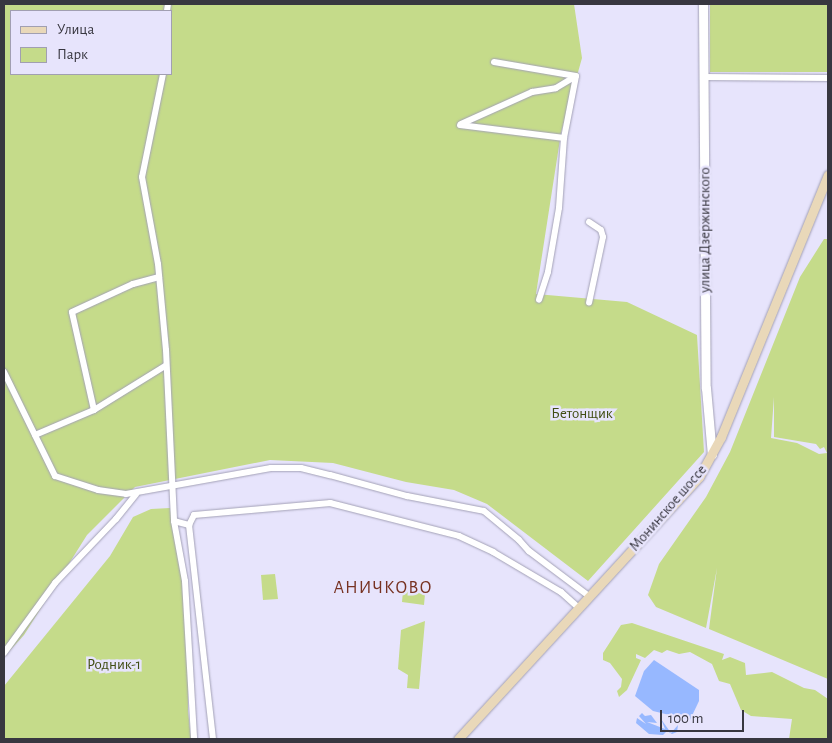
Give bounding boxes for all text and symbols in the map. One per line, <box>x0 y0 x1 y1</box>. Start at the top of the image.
legend <box>10 10 172 75</box>
text: Улица <box>57 22 94 37</box>
text: Парк <box>57 47 88 62</box>
street label: улица Дзержинского <box>696 167 714 293</box>
park label: Бетонщик <box>551 405 613 423</box>
street label: Монинское шоссе <box>625 461 711 555</box>
district label: АНИЧКОВО <box>332 577 434 599</box>
park label: Родник-1 <box>87 656 141 674</box>
scale bar <box>662 700 746 732</box>
text: 100 m <box>668 711 703 726</box>

